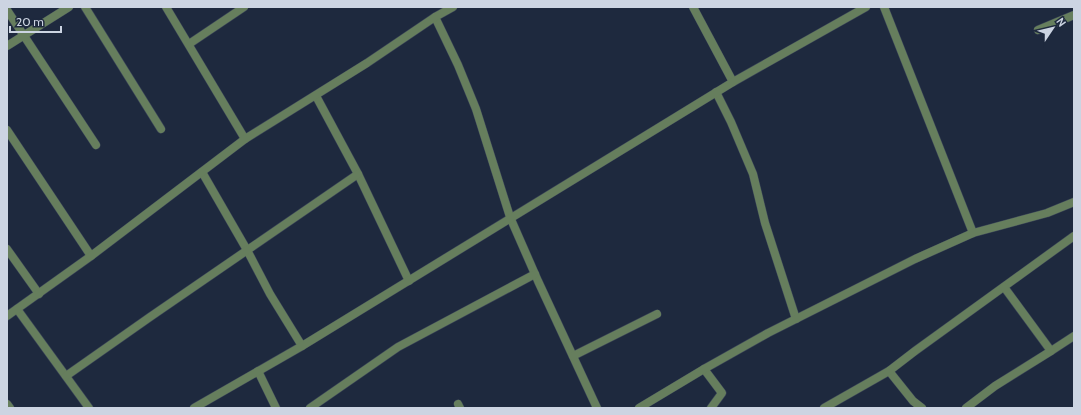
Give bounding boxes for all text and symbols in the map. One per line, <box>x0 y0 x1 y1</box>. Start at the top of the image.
scale bar <box>10 8 61 34</box>
north arrow <box>1033 8 1073 48</box>
text: 20 m <box>16 14 44 29</box>
text: N <box>1053 15 1069 29</box>

